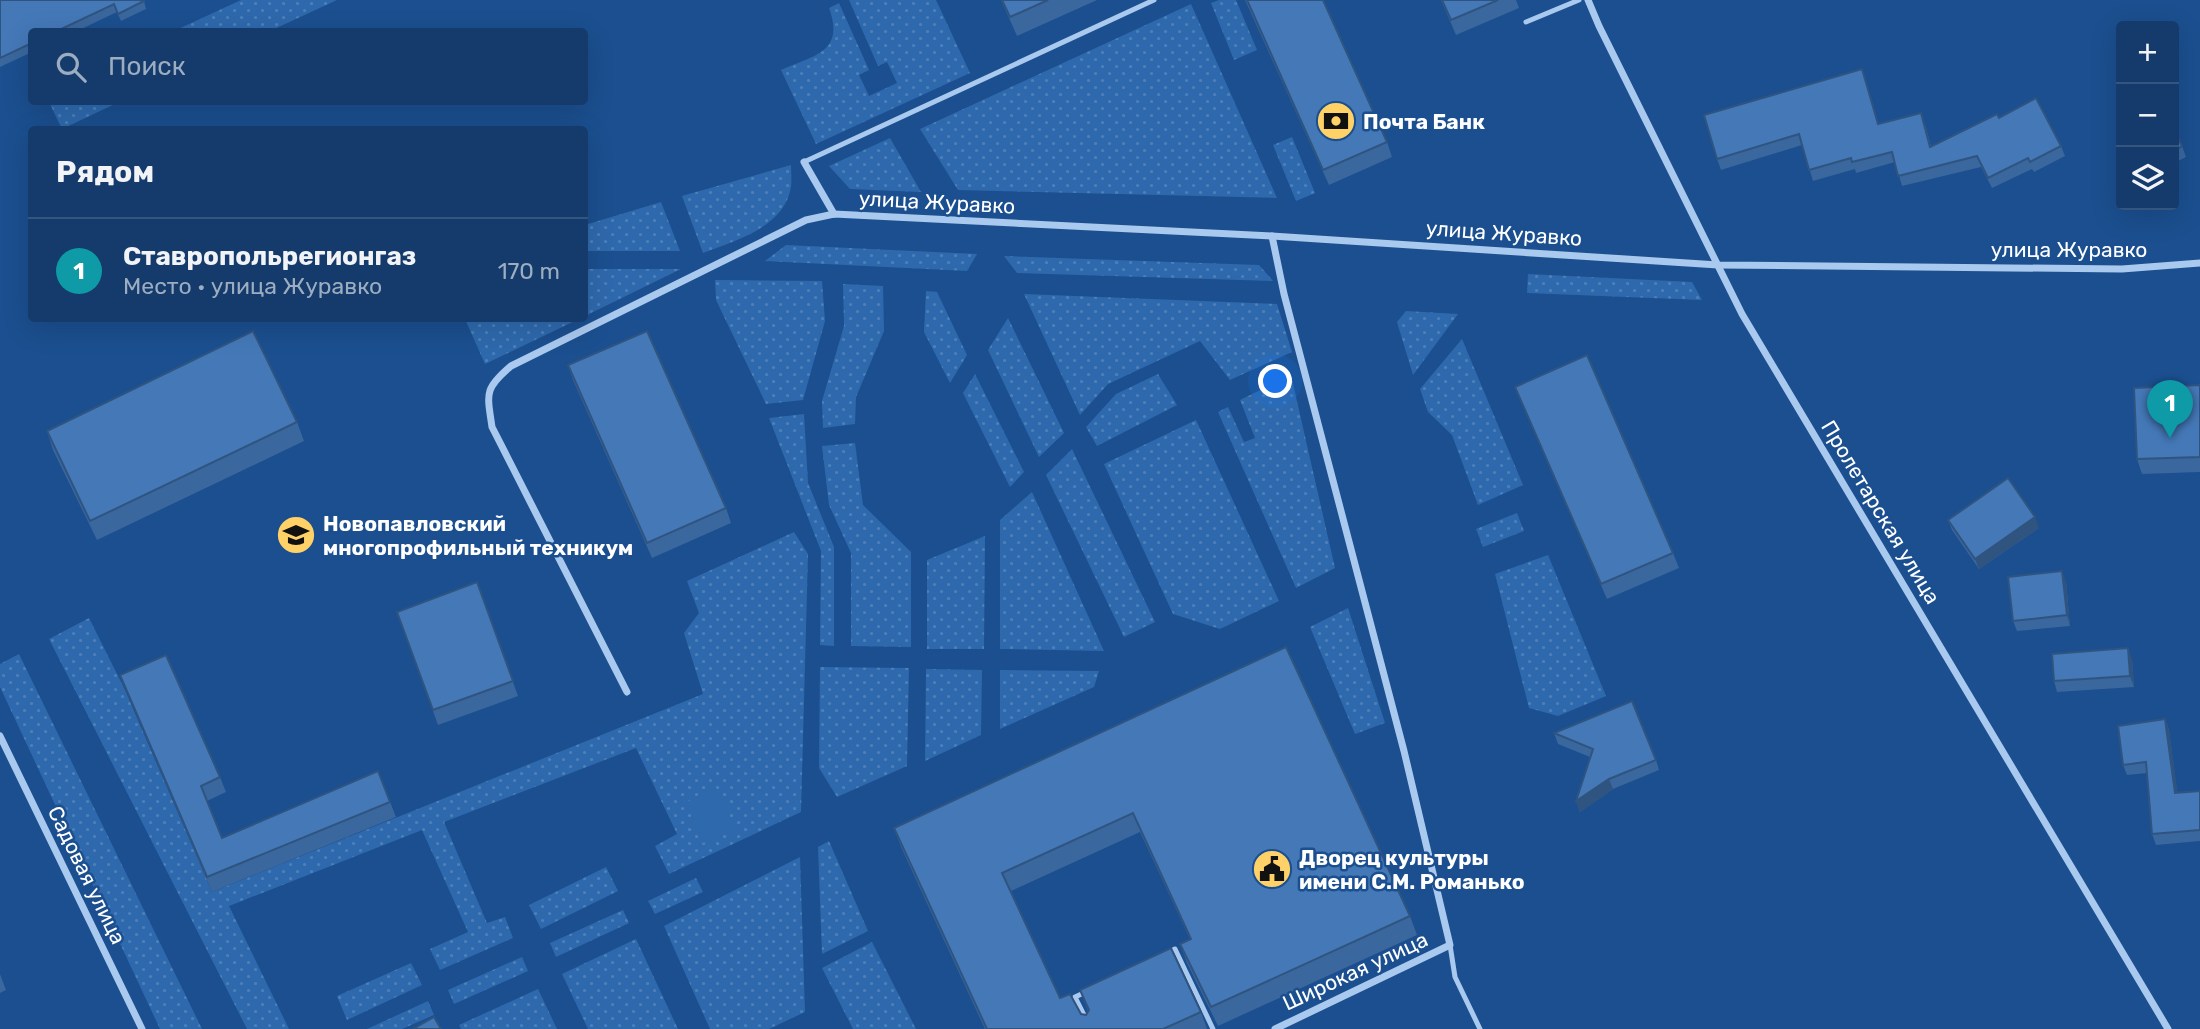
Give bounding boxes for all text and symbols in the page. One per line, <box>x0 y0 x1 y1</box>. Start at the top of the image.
map controls <box>2116 21 2179 210</box>
button: + <box>2116 21 2179 84</box>
search box <box>28 28 588 105</box>
icon: search <box>52 48 90 86</box>
text: Поиск <box>108 51 186 82</box>
button: − <box>2116 84 2179 147</box>
bank icon: Почта Банк <box>1315 100 1357 142</box>
place label: Почта Банк <box>1363 109 1485 134</box>
button: layers <box>2116 147 2179 210</box>
text: Рядом <box>56 154 154 190</box>
street label: улица Журавко <box>858 185 1016 219</box>
street label: улица Журавко <box>1425 215 1583 251</box>
street label: улица Журавко <box>1991 237 2147 262</box>
text: Ставропольрегионгаз <box>123 241 416 272</box>
text: 1 <box>73 257 85 285</box>
text: 170 m <box>498 257 560 285</box>
text: Место · улица Журавко <box>123 272 382 300</box>
your location <box>1258 364 1292 398</box>
pin: 1 <box>2147 380 2193 438</box>
street label: Пролетарская улица <box>1816 416 1946 608</box>
place label: Новопавловский многопрофильный техникум <box>323 511 633 560</box>
school or university icon: Новопавловский многопрофильный техникум <box>275 514 317 556</box>
street label: Садовая улица <box>43 802 131 948</box>
place label: Дворец культуры имени С.М. Романько <box>1299 845 1525 894</box>
public building icon: Дворец культуры имени С.М. Романько <box>1251 848 1293 890</box>
street label: Широкая улица <box>1278 926 1432 1016</box>

